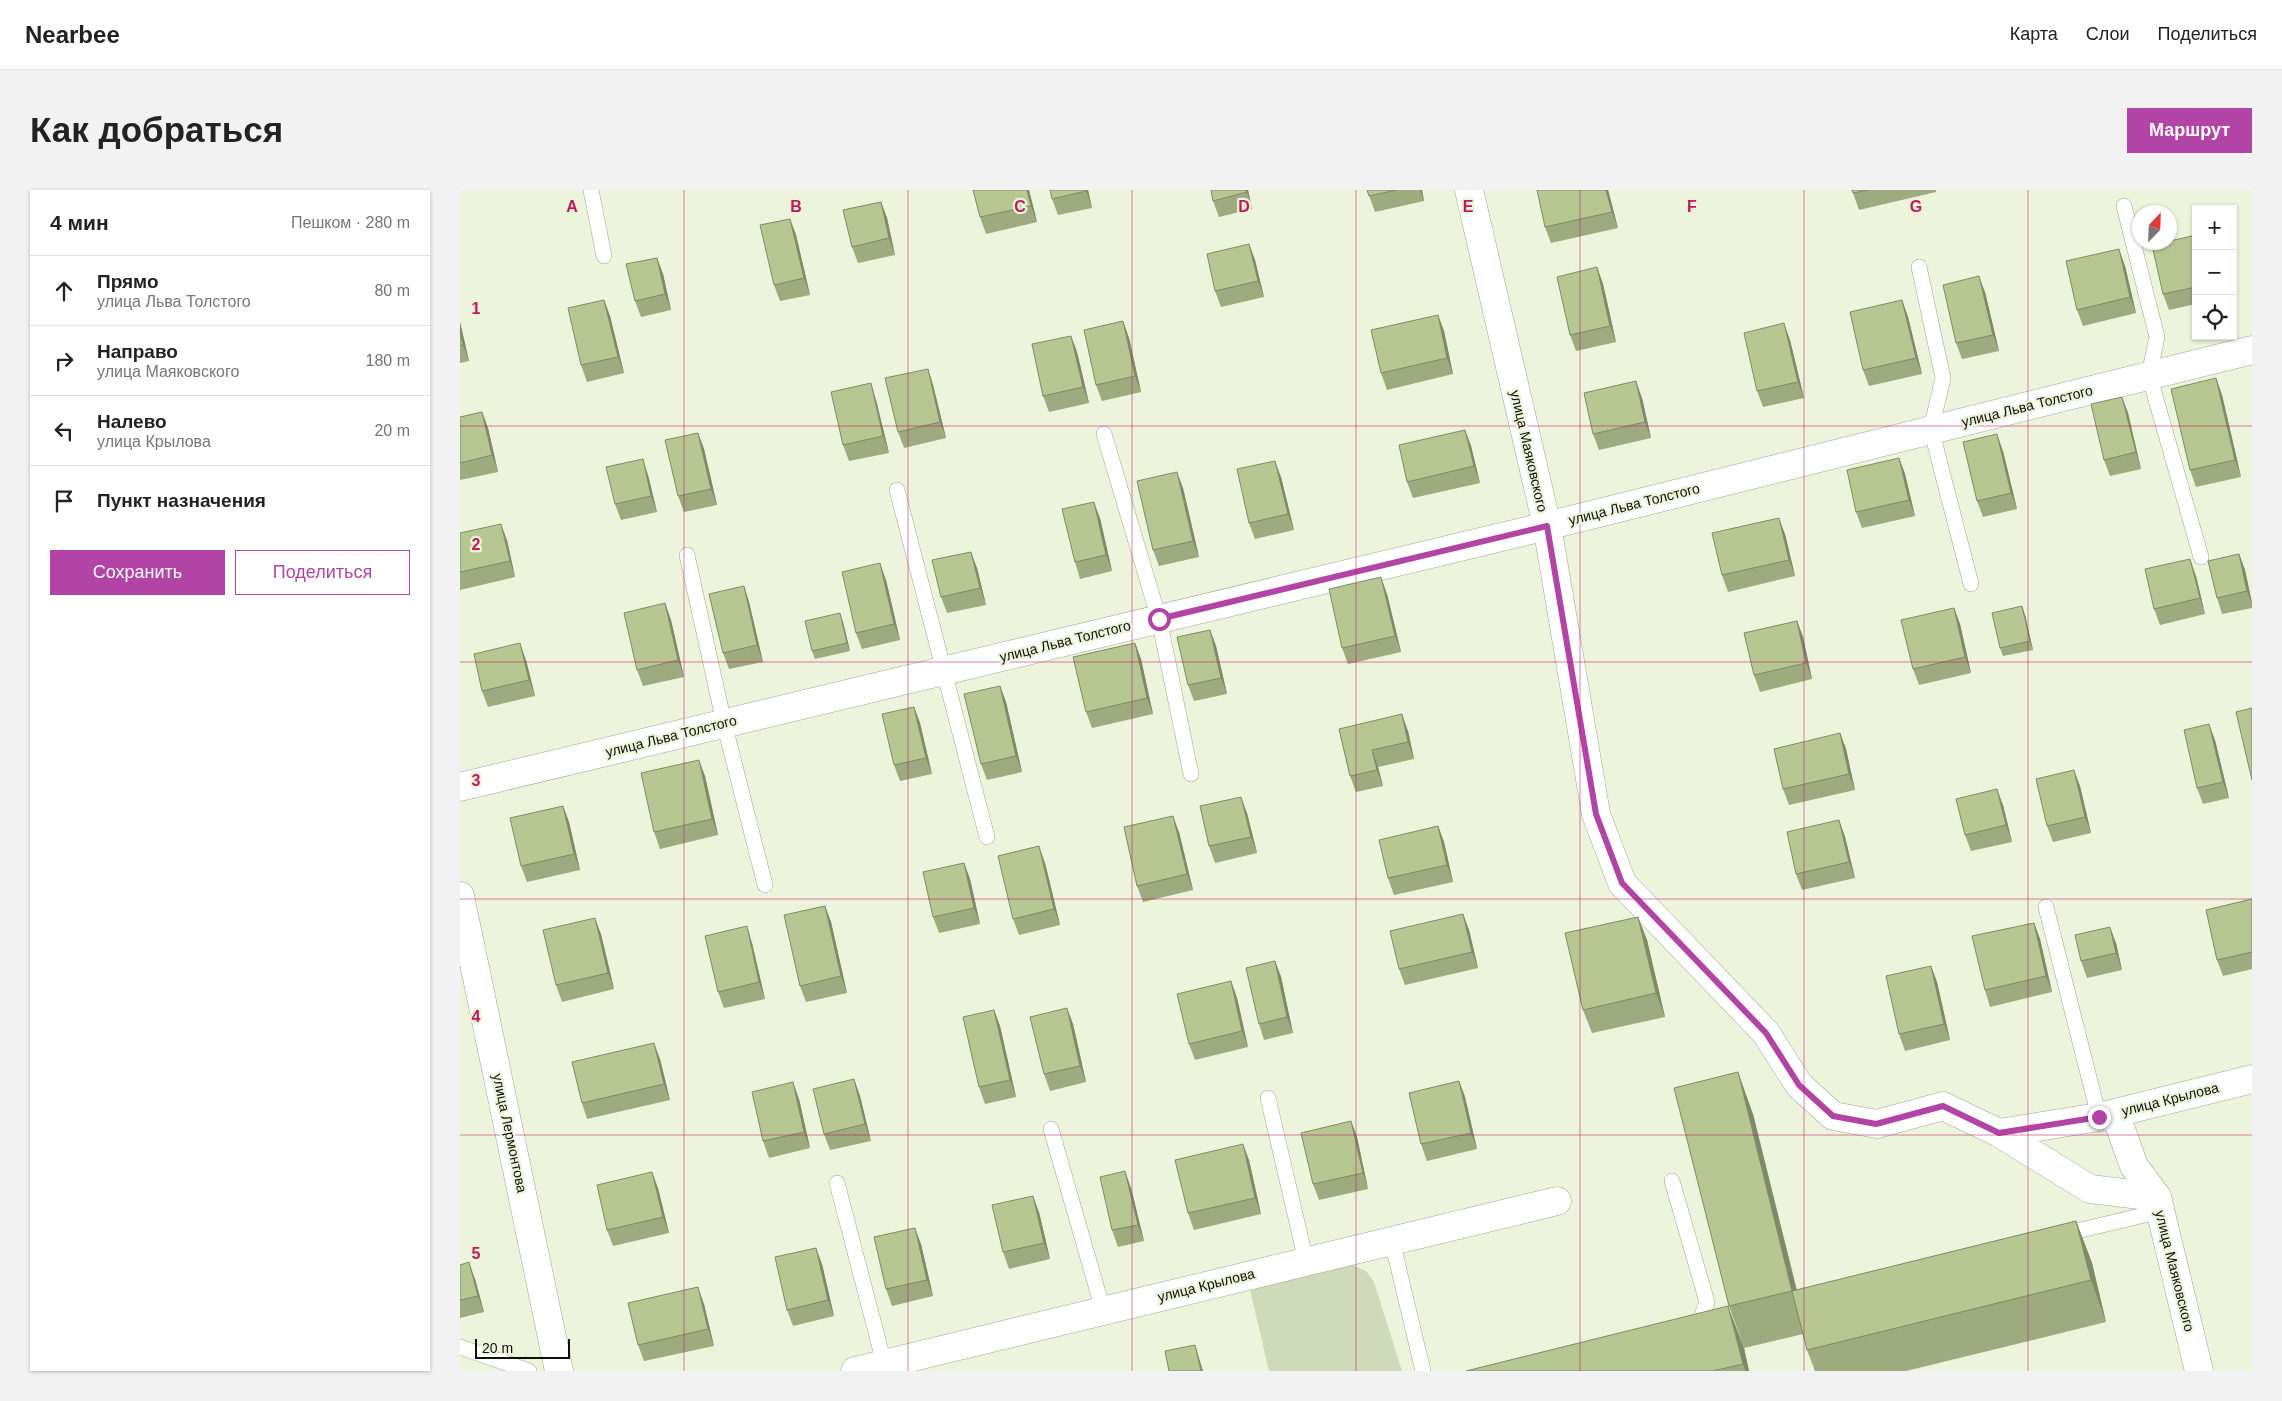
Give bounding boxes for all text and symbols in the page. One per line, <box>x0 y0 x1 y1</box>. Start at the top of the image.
text: Nearbee <box>25 21 120 48</box>
text: Карта <box>2010 24 2058 44</box>
text: Слои <box>2086 24 2130 44</box>
text: Поделиться <box>2158 24 2257 44</box>
button: Маршрут <box>2127 108 2252 153</box>
text: Как добраться <box>30 110 283 149</box>
text: A <box>566 198 578 215</box>
text: B <box>790 198 802 215</box>
text: C <box>1014 198 1026 215</box>
text: D <box>1238 198 1250 215</box>
text: E <box>1463 198 1474 215</box>
text: F <box>1687 198 1697 215</box>
text: G <box>1910 198 1922 215</box>
north arrow <box>2132 205 2177 250</box>
map controls <box>2192 205 2237 340</box>
button: + <box>2192 205 2237 250</box>
text: 4 мин <box>50 211 109 234</box>
text: Пешком · 280 m <box>291 214 410 231</box>
button: − <box>2192 250 2237 295</box>
text: Прямо <box>97 271 159 292</box>
icon: ahead <box>50 277 78 305</box>
text: 80 m <box>374 282 410 299</box>
text: улица Льва Толстого <box>97 293 251 310</box>
button: locate <box>2192 295 2237 340</box>
text: 1 <box>472 300 481 317</box>
text: Направо <box>97 341 178 362</box>
icon: right <box>50 347 78 375</box>
text: 180 m <box>366 352 410 369</box>
text: улица Маяковского <box>97 363 239 380</box>
street label: улица Льва Толстого <box>1960 382 2094 430</box>
street label: улица Маяковского <box>1507 389 1551 514</box>
text: Налево <box>97 411 167 432</box>
icon: left <box>50 417 78 445</box>
text: 20 m <box>374 422 410 439</box>
text: улица Крылова <box>97 433 211 450</box>
street label: улица Льва Толстого <box>1567 480 1701 528</box>
icon: arrive <box>50 487 78 515</box>
text: Пункт назначения <box>97 490 266 511</box>
text: 2 <box>472 536 481 553</box>
button: Сохранить <box>50 550 225 595</box>
button: Поделиться <box>235 550 410 595</box>
route start <box>1148 608 1171 631</box>
street label: улица Льва Толстого <box>998 617 1132 665</box>
street label: улица Льва Толстого <box>604 712 738 760</box>
text: 3 <box>472 772 481 789</box>
text: 4 <box>472 1008 481 1025</box>
street label: улица Лермонтова <box>490 1072 530 1194</box>
street label: улица Крылова <box>2120 1079 2220 1119</box>
route end <box>2088 1106 2111 1129</box>
street label: улица Маяковского <box>2152 1209 2198 1334</box>
text: 5 <box>472 1245 481 1262</box>
street label: улица Крылова <box>1156 1265 1256 1305</box>
scale bar <box>475 1336 570 1359</box>
text: 20 m <box>482 1340 513 1356</box>

